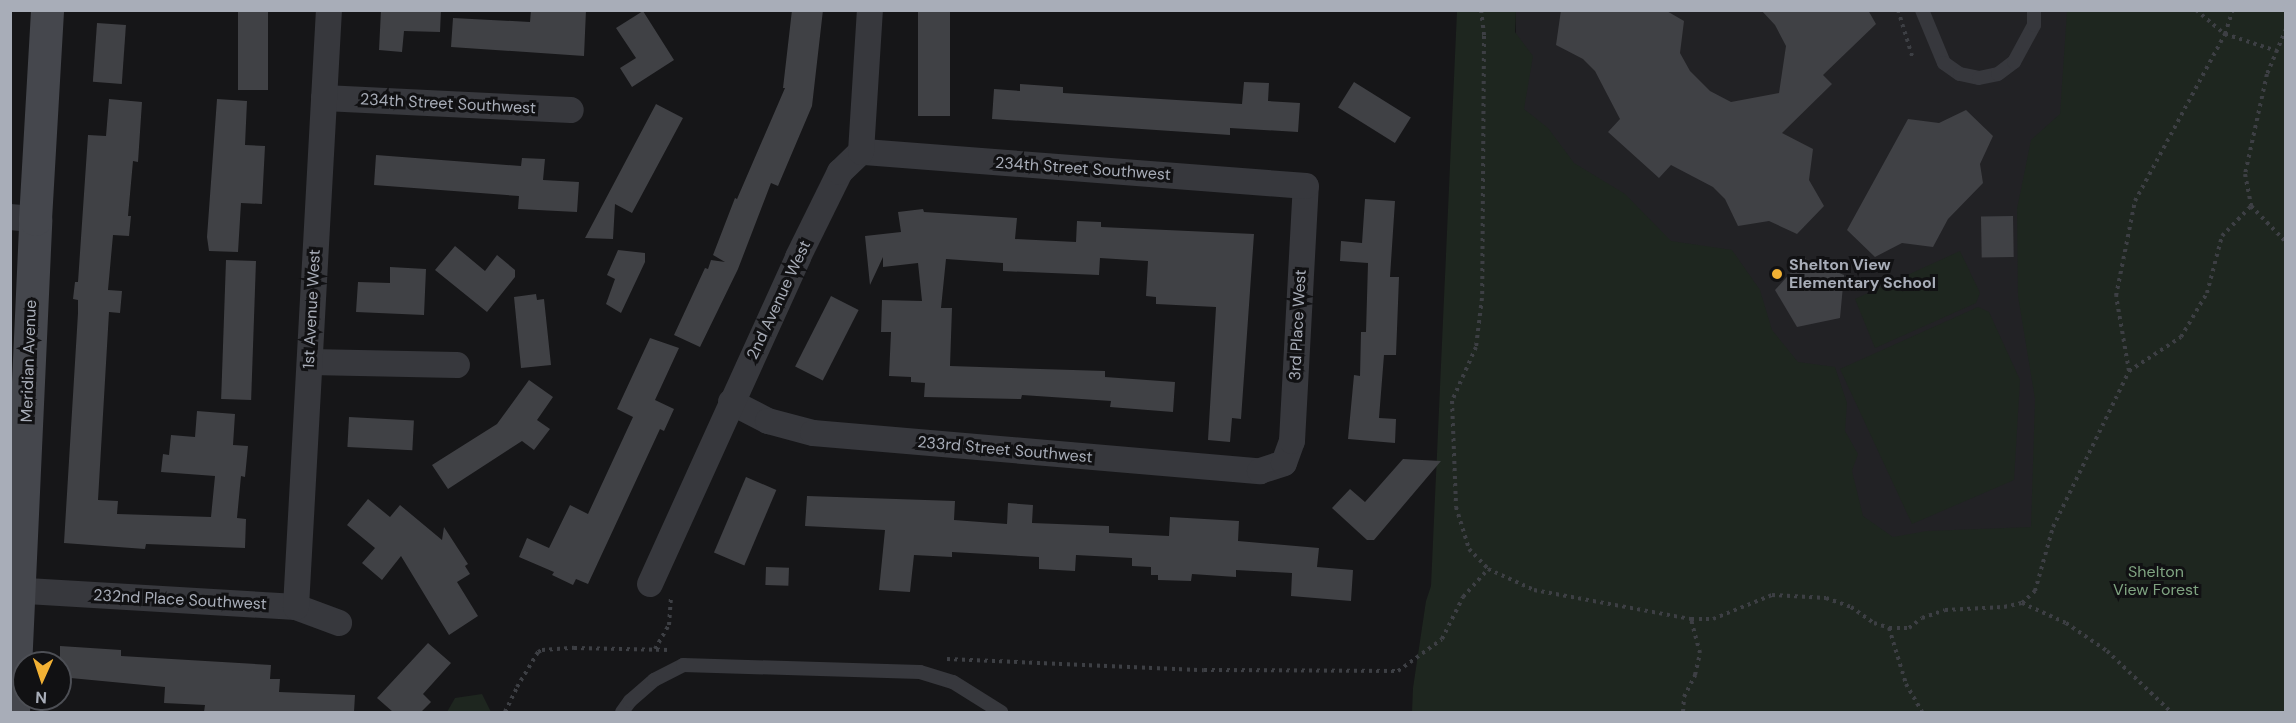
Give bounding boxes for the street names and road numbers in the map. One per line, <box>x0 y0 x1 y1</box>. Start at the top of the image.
street label: 234th Street Southwest <box>360 90 536 118</box>
street label: 234th Street Southwest <box>995 153 1171 185</box>
street label: 2nd Avenue West <box>743 237 815 363</box>
street label: 1st Avenue West <box>299 249 325 369</box>
street label: 3rd Place West <box>1286 269 1310 381</box>
street label: Meridian Avenue <box>17 299 41 423</box>
street label: 233rd Street Southwest <box>917 433 1093 467</box>
street label: 232nd Place Southwest <box>93 586 267 614</box>

